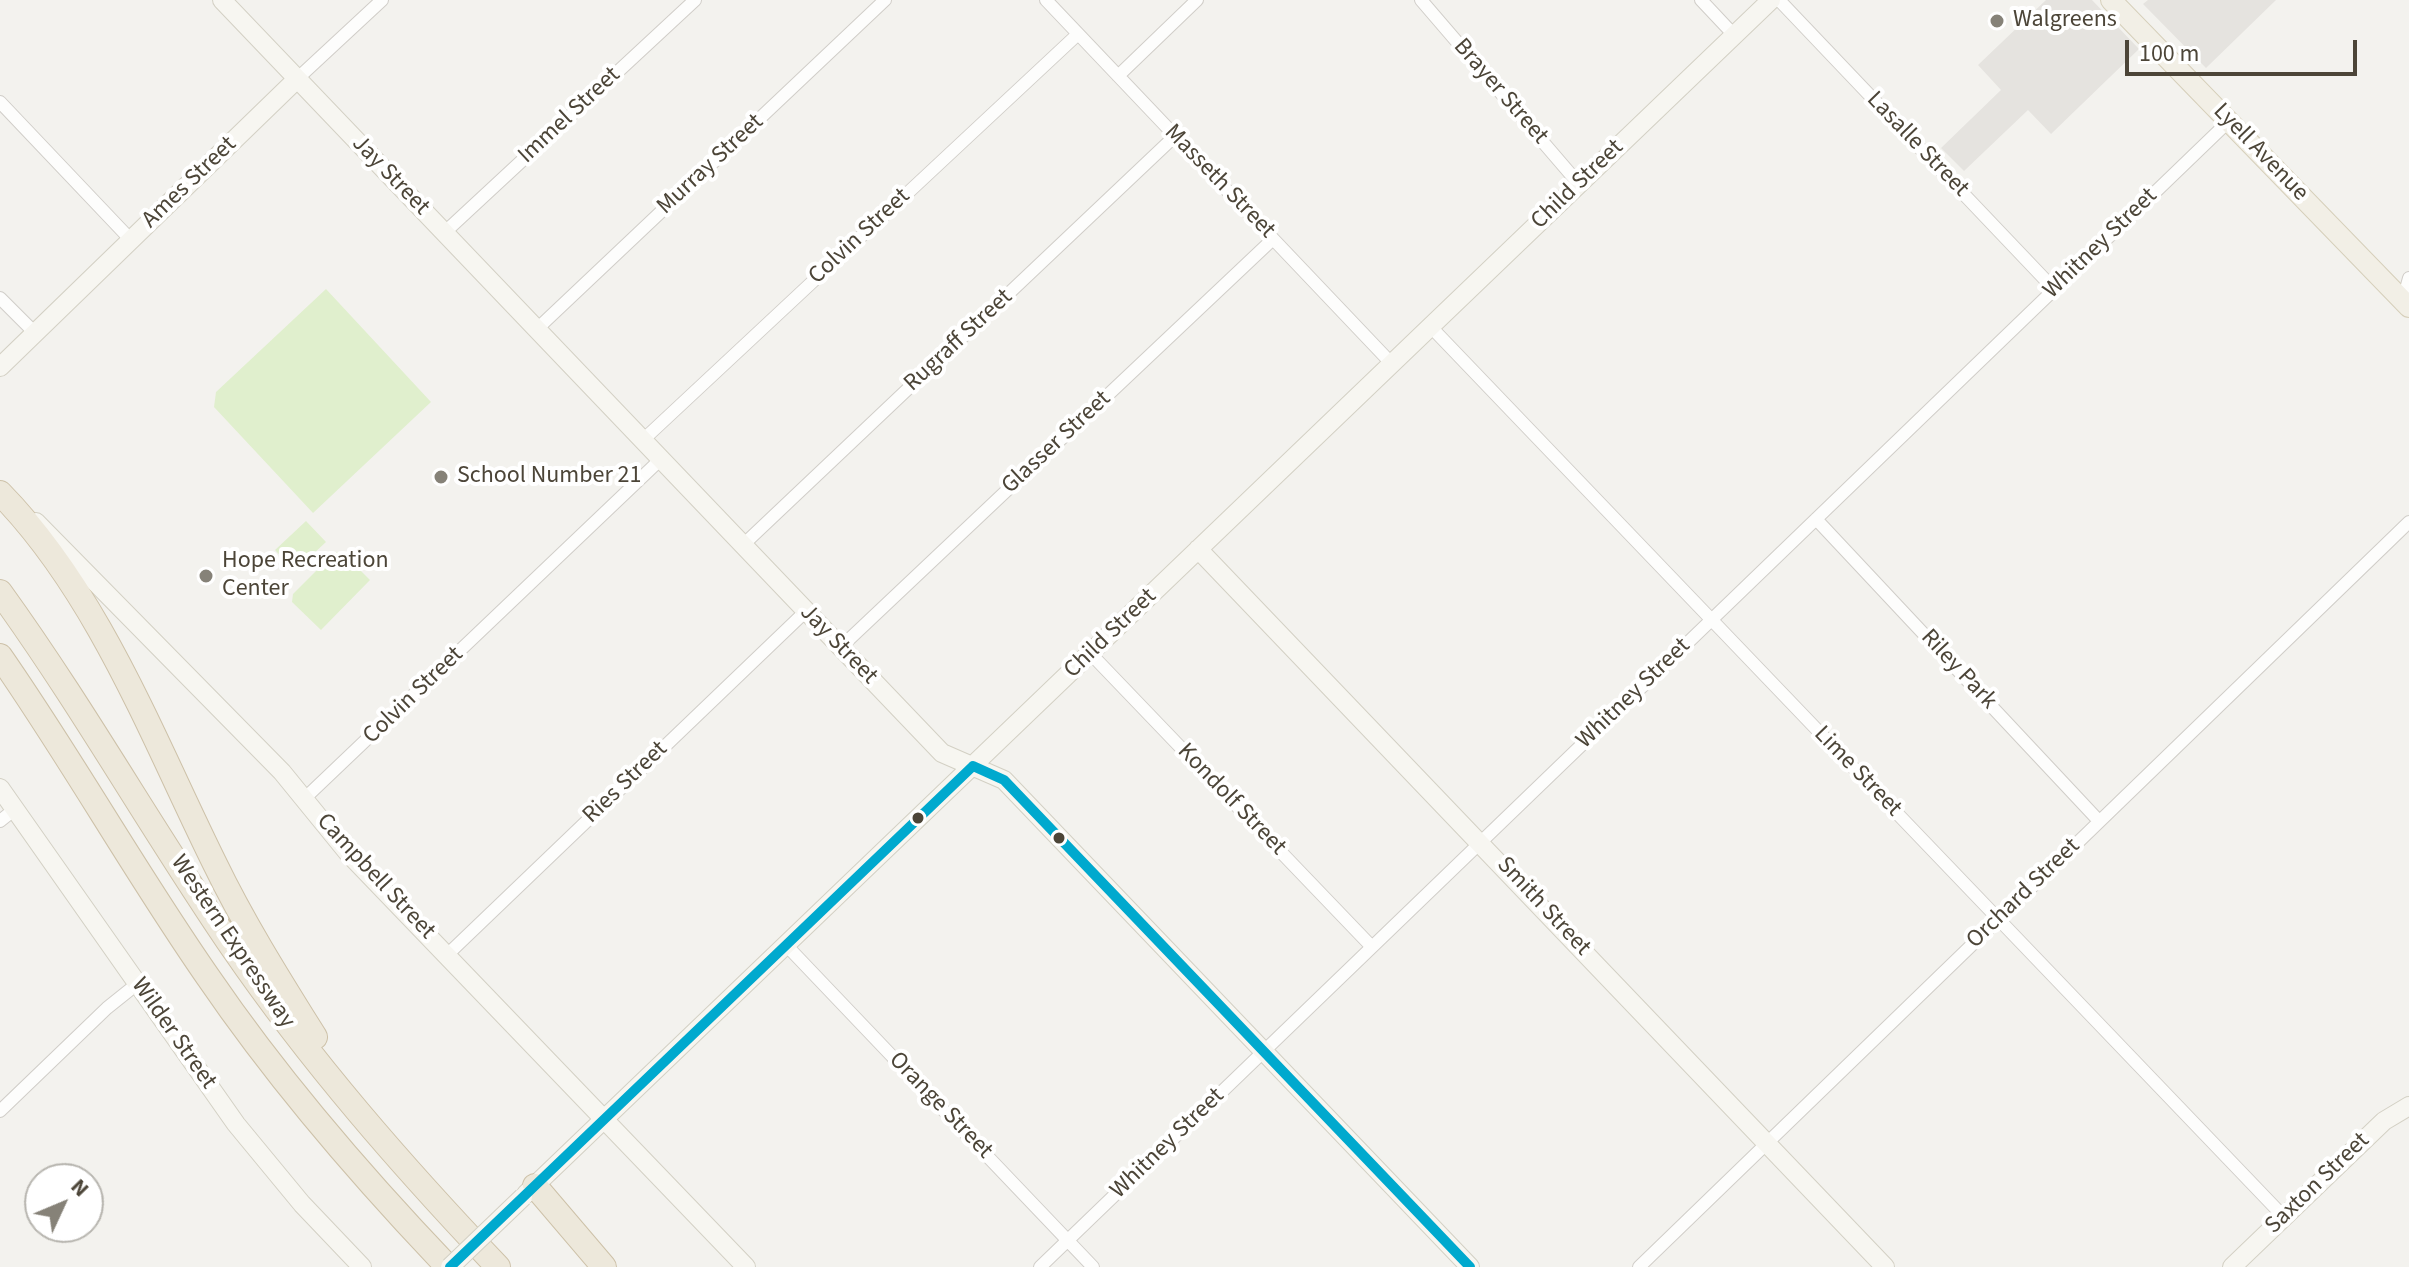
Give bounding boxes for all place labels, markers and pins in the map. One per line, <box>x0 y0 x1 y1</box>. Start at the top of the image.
place label: Walgreens <box>2013 7 2117 35</box>
marker: Walgreens <box>1988 12 2006 30</box>
place label: School Number 21 <box>457 463 641 491</box>
marker: School Number 21 <box>432 468 450 486</box>
place label: Hope Recreation Center <box>222 548 389 604</box>
marker: Hope Recreation Center <box>197 567 215 585</box>
unlabelled marker <box>910 810 926 826</box>
unlabelled marker <box>1051 830 1067 846</box>

